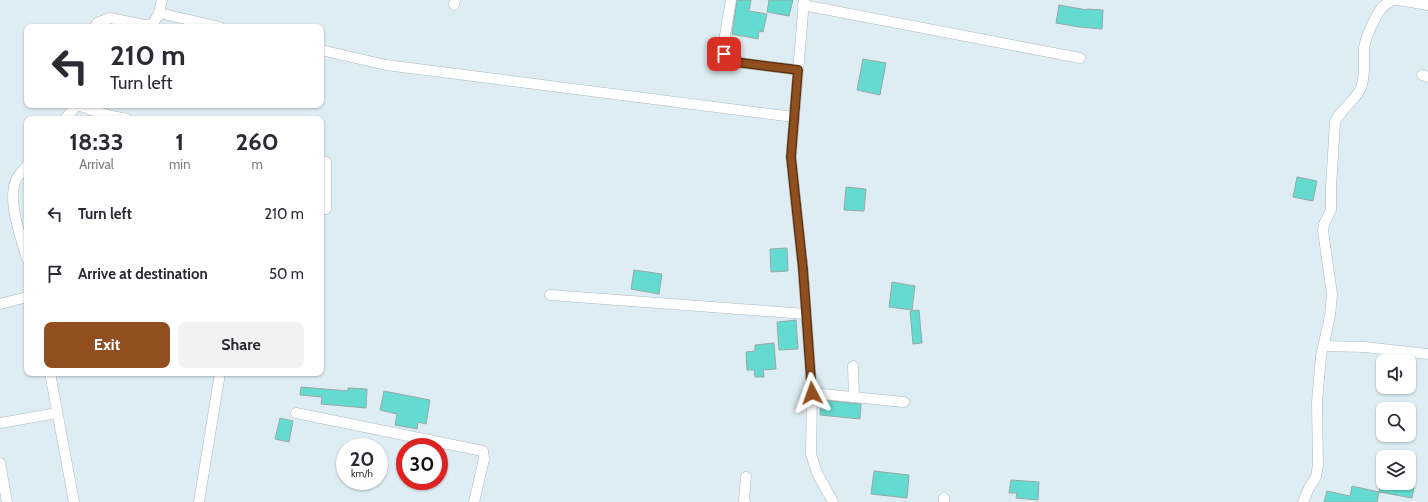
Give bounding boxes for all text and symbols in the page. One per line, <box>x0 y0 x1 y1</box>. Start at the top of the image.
pin <box>707 37 741 71</box>
text: 210 m <box>110 38 186 72</box>
icon: left <box>44 40 96 92</box>
icon: arrive <box>713 43 735 65</box>
text: Turn left <box>110 72 173 94</box>
text: 18:33 <box>69 127 124 156</box>
text: 1 <box>175 127 184 156</box>
text: 260 <box>236 127 279 156</box>
text: Arrival <box>79 156 114 172</box>
text: min <box>169 156 190 172</box>
text: m <box>251 156 263 172</box>
icon: left <box>44 203 66 225</box>
text: Turn left <box>78 205 132 223</box>
text: 210 m <box>264 205 304 223</box>
icon: arrive <box>44 263 66 285</box>
text: Arrive at destination <box>78 265 208 283</box>
text: 50 m <box>269 265 304 283</box>
button: Exit <box>44 322 170 368</box>
button: Share <box>178 322 304 368</box>
map controls <box>1376 354 1416 490</box>
button: sound <box>1376 354 1416 394</box>
position arrow <box>791 372 833 414</box>
button: search <box>1376 402 1416 442</box>
speed limit sign: 30 <box>396 438 448 490</box>
text: 20 <box>350 447 374 471</box>
button: layers <box>1376 450 1416 490</box>
text: km/h <box>351 467 373 480</box>

